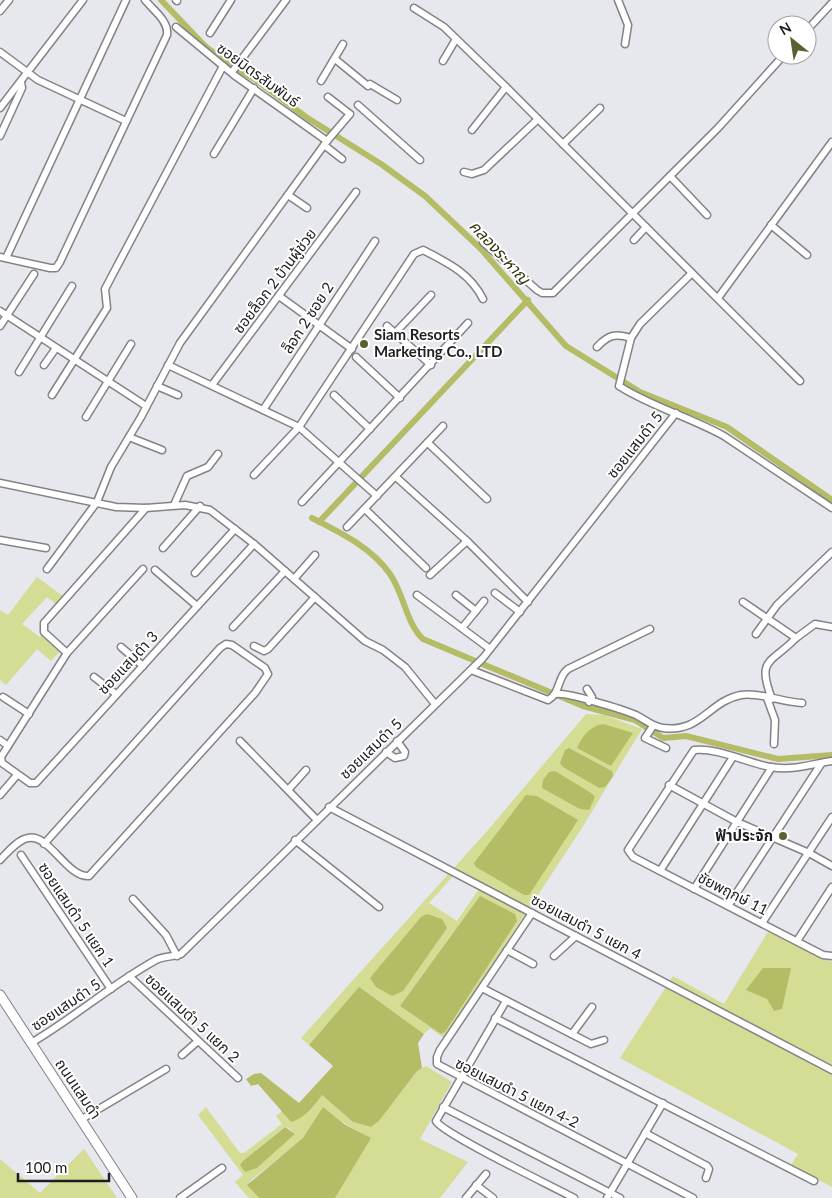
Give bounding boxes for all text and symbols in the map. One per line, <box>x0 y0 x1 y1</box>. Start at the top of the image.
north arrow <box>767 15 817 65</box>
text: N <box>776 18 794 38</box>
street label: ซอยมิตรสัมพันธ์ <box>214 38 304 110</box>
water label: คลองระหาญ <box>466 216 536 289</box>
street label: ซอยล็อก 2 บ้านผู้ช่วย <box>229 224 320 337</box>
street label: ล็อก 2 ซอย 2 <box>278 279 337 356</box>
place label: Siam Resorts Marketing Co., LTD <box>374 325 502 360</box>
marker: Siam Resorts Marketing Co., LTD <box>358 338 370 350</box>
street label: ซอยแสมดำ 5 <box>603 407 666 481</box>
street label: ซอยแสมดำ 3 <box>93 627 161 698</box>
street label: ซอยแสมดำ 5 <box>335 714 405 783</box>
place label: ฟ้าประจัก <box>715 826 773 844</box>
marker: ฟ้าประจัก <box>777 830 789 842</box>
street label: ซอยแสมดำ 5 แยก 1 <box>35 859 118 970</box>
street label: ชัยพฤกษ์ 11 <box>695 868 772 918</box>
street label: ซอยแสมดำ 5 แยก 4 <box>528 889 645 963</box>
street label: ซอยแสมดำ 5 แยก 2 <box>142 969 244 1066</box>
street label: ซอยแสมดำ 5 <box>27 974 104 1034</box>
street label: ซอยแสมดำ 5 แยก 4-2 <box>453 1053 582 1131</box>
street label: ถนนแสมดำ <box>52 1055 106 1122</box>
scale bar <box>18 1150 109 1182</box>
text: 100 m <box>25 1158 67 1176</box>

